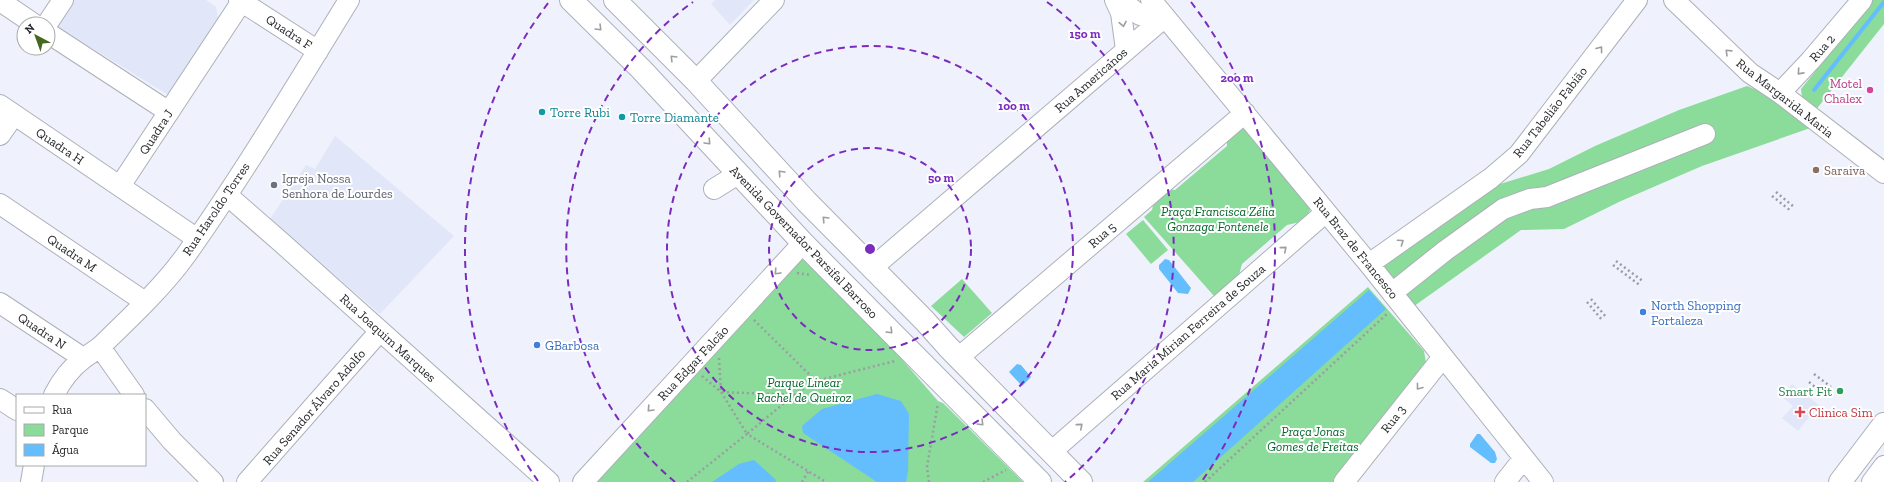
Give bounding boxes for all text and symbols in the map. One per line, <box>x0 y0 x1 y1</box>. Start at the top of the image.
street label: Quadra F <box>263 11 315 53</box>
north arrow <box>16 16 56 56</box>
text: N <box>22 21 38 36</box>
one-way arrow <box>1119 21 1127 28</box>
one-way arrow <box>594 23 602 31</box>
text: 150 m <box>1070 27 1101 41</box>
street label: Rua 2 <box>1806 31 1838 65</box>
street label: Rua Americanos <box>1052 44 1131 116</box>
one-way arrow <box>1595 46 1603 53</box>
one-way arrow <box>1725 49 1733 57</box>
one-way arrow <box>670 55 678 63</box>
street label: Rua Margarida Maria <box>1733 55 1837 141</box>
street label: Rua Tabelião Fabião <box>1510 63 1590 160</box>
one-way arrow <box>1798 67 1805 75</box>
text: 200 m <box>1220 71 1254 85</box>
place label: Motel Chalex <box>1824 76 1863 106</box>
marker: Motel Chalex <box>1865 85 1875 95</box>
text: 100 m <box>998 99 1030 113</box>
place label: Torre Rubi <box>550 105 610 120</box>
street label: Quadra J <box>136 107 176 157</box>
marker: Torre Rubi <box>537 107 547 117</box>
place label: Torre Diamante <box>630 110 719 125</box>
marker: Torre Diamante <box>617 112 627 122</box>
street label: Quadra H <box>33 124 87 168</box>
one-way arrow <box>704 137 711 145</box>
street label: Rua Haroldo Torres <box>179 159 253 258</box>
street label: Avenida Governador Parsifal Barroso <box>727 163 881 322</box>
place label: Saraiva <box>1824 163 1866 178</box>
marker: Saraiva <box>1811 165 1821 175</box>
place label: Igreja Nossa Senhora de Lourdes <box>282 171 393 201</box>
one-way arrow <box>779 171 786 178</box>
text: 50 m <box>928 171 954 185</box>
marker: Igreja Nossa Senhora de Lourdes <box>269 180 279 190</box>
street label: Rua Braz de Francesco <box>1310 194 1402 302</box>
park label: Praça Francisca Zélia Gonzaga Fontenele <box>1161 204 1275 234</box>
one-way arrow <box>822 216 829 224</box>
street label: Rua 5 <box>1085 219 1119 251</box>
street label: Quadra M <box>44 231 100 275</box>
one-way arrow <box>1397 239 1404 247</box>
centre of rings <box>863 242 877 256</box>
one-way arrow <box>1279 246 1286 253</box>
street label: Rua Maria Mirian Ferreira de Souza <box>1108 261 1269 403</box>
one-way arrow <box>774 267 781 275</box>
street label: Rua Joaquim Marques <box>337 291 439 385</box>
place label: North Shopping Fortaleza <box>1651 298 1741 328</box>
marker: North Shopping Fortaleza <box>1638 307 1648 317</box>
street label: Quadra N <box>15 310 69 353</box>
street label: Rua Edgar Falcão <box>655 322 732 403</box>
one-way arrow <box>885 326 893 334</box>
place label: GBarbosa <box>545 338 600 353</box>
marker: GBarbosa <box>532 340 542 350</box>
street label: Rua Senador Álvaro Adolfo <box>260 346 369 468</box>
park label: Parque Linear Rachel de Queiroz <box>757 375 852 405</box>
one-way arrow <box>1416 383 1423 390</box>
place label: Smart Fit <box>1779 384 1832 399</box>
marker: Smart Fit <box>1835 386 1845 396</box>
legend <box>16 394 146 466</box>
street label: Rua 3 <box>1378 402 1408 436</box>
text: Rua <box>52 403 72 417</box>
one-way arrow <box>648 404 655 412</box>
place label: Clinica Sim <box>1809 405 1873 420</box>
marker: Clinica Sim <box>1794 406 1806 418</box>
one-way arrow <box>976 418 984 426</box>
text: Parque <box>52 423 89 437</box>
one-way arrow <box>1076 424 1083 431</box>
park label: Praça Jonas Gomes de Freitas <box>1267 424 1359 454</box>
text: Água <box>52 442 79 457</box>

